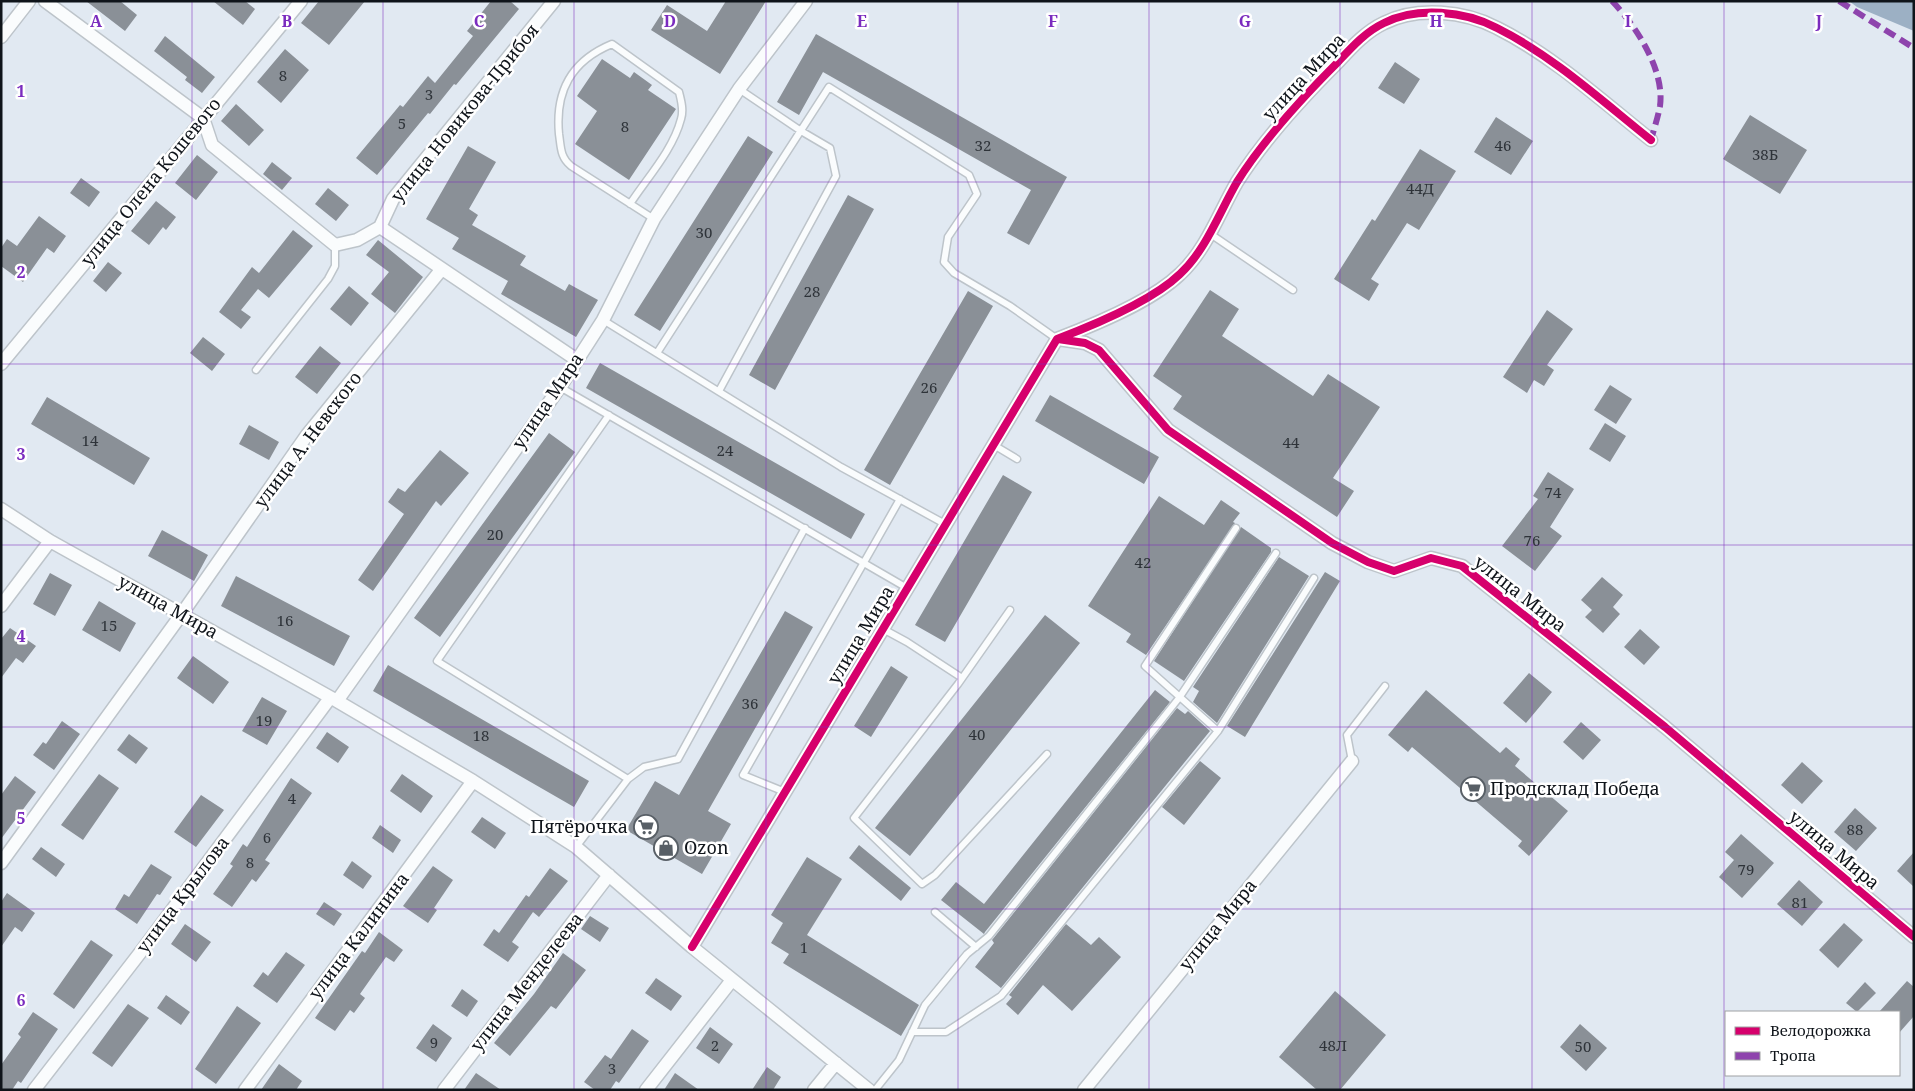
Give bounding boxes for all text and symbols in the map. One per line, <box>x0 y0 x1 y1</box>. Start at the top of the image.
text: A <box>90 10 103 32</box>
text: B <box>282 10 293 32</box>
text: C <box>474 10 485 32</box>
text: D <box>664 10 676 32</box>
text: E <box>857 10 867 32</box>
text: F <box>1048 10 1058 32</box>
text: G <box>1239 10 1251 32</box>
text: H <box>1429 10 1443 32</box>
text: I <box>1625 10 1631 32</box>
text: J <box>1815 10 1823 32</box>
street label: улица Новикова-Прибоя <box>385 18 544 207</box>
street label: улица Мира <box>1257 27 1350 125</box>
house number: 8 <box>279 65 287 85</box>
text: 1 <box>16 80 26 102</box>
house number: 3 <box>425 84 433 104</box>
street label: улица Олена Кошевого <box>75 92 226 271</box>
house number: 5 <box>398 113 406 133</box>
house number: 8 <box>621 116 629 136</box>
house number: 32 <box>975 135 991 155</box>
house number: 46 <box>1495 135 1511 155</box>
house number: 38Б <box>1752 144 1778 164</box>
house number: 44Д <box>1406 178 1434 198</box>
house number: 30 <box>696 222 712 242</box>
text: 2 <box>16 261 26 283</box>
house number: 28 <box>804 281 820 301</box>
street label: улица Мира <box>506 348 588 453</box>
street label: улица А. Невского <box>248 366 366 512</box>
house number: 26 <box>921 377 937 397</box>
house number: 14 <box>82 430 99 450</box>
house number: 44 <box>1283 432 1300 452</box>
house number: 24 <box>717 440 734 460</box>
text: 3 <box>16 443 26 465</box>
house number: 74 <box>1545 482 1562 502</box>
house number: 20 <box>487 524 503 544</box>
house number: 76 <box>1524 530 1540 550</box>
street label: улица Мира <box>1469 549 1572 637</box>
house number: 42 <box>1135 552 1151 572</box>
street label: улица Мира <box>114 569 223 644</box>
street label: улица Мира <box>821 581 899 688</box>
house number: 16 <box>277 610 293 630</box>
house number: 15 <box>101 615 117 635</box>
text: 4 <box>16 625 26 647</box>
house number: 36 <box>742 693 758 713</box>
house number: 19 <box>256 710 272 730</box>
house number: 40 <box>969 724 985 744</box>
house number: 18 <box>473 725 489 745</box>
supermarket icon: Продсклад Победа <box>1460 776 1486 802</box>
place label: Продсклад Победа <box>1490 776 1660 800</box>
house number: 4 <box>288 788 297 808</box>
street label: улица Мира <box>1784 804 1885 894</box>
text: 5 <box>16 807 26 829</box>
place label: Пятёрочка <box>530 814 628 838</box>
supermarket icon: Пятёрочка <box>633 814 659 840</box>
house number: 88 <box>1847 819 1863 839</box>
house number: 6 <box>263 827 271 847</box>
street label: улица Крылова <box>130 831 234 958</box>
shop icon: Ozon <box>653 835 679 861</box>
place label: Ozon <box>684 835 729 859</box>
house number: 8 <box>246 852 254 872</box>
house number: 79 <box>1738 859 1754 879</box>
street label: улица Калинина <box>303 867 414 1004</box>
street label: улица Мира <box>1173 874 1262 975</box>
house number: 81 <box>1792 892 1808 912</box>
street label: улица Менделеева <box>464 907 588 1056</box>
house number: 1 <box>800 937 808 957</box>
text: 6 <box>16 989 26 1011</box>
legend <box>1725 1011 1900 1076</box>
text: Велодорожка <box>1770 1020 1871 1040</box>
house number: 9 <box>430 1032 438 1052</box>
house number: 2 <box>711 1035 719 1055</box>
house number: 48Л <box>1319 1035 1347 1055</box>
house number: 50 <box>1575 1036 1591 1056</box>
text: Тропа <box>1770 1045 1816 1065</box>
house number: 3 <box>608 1058 616 1078</box>

